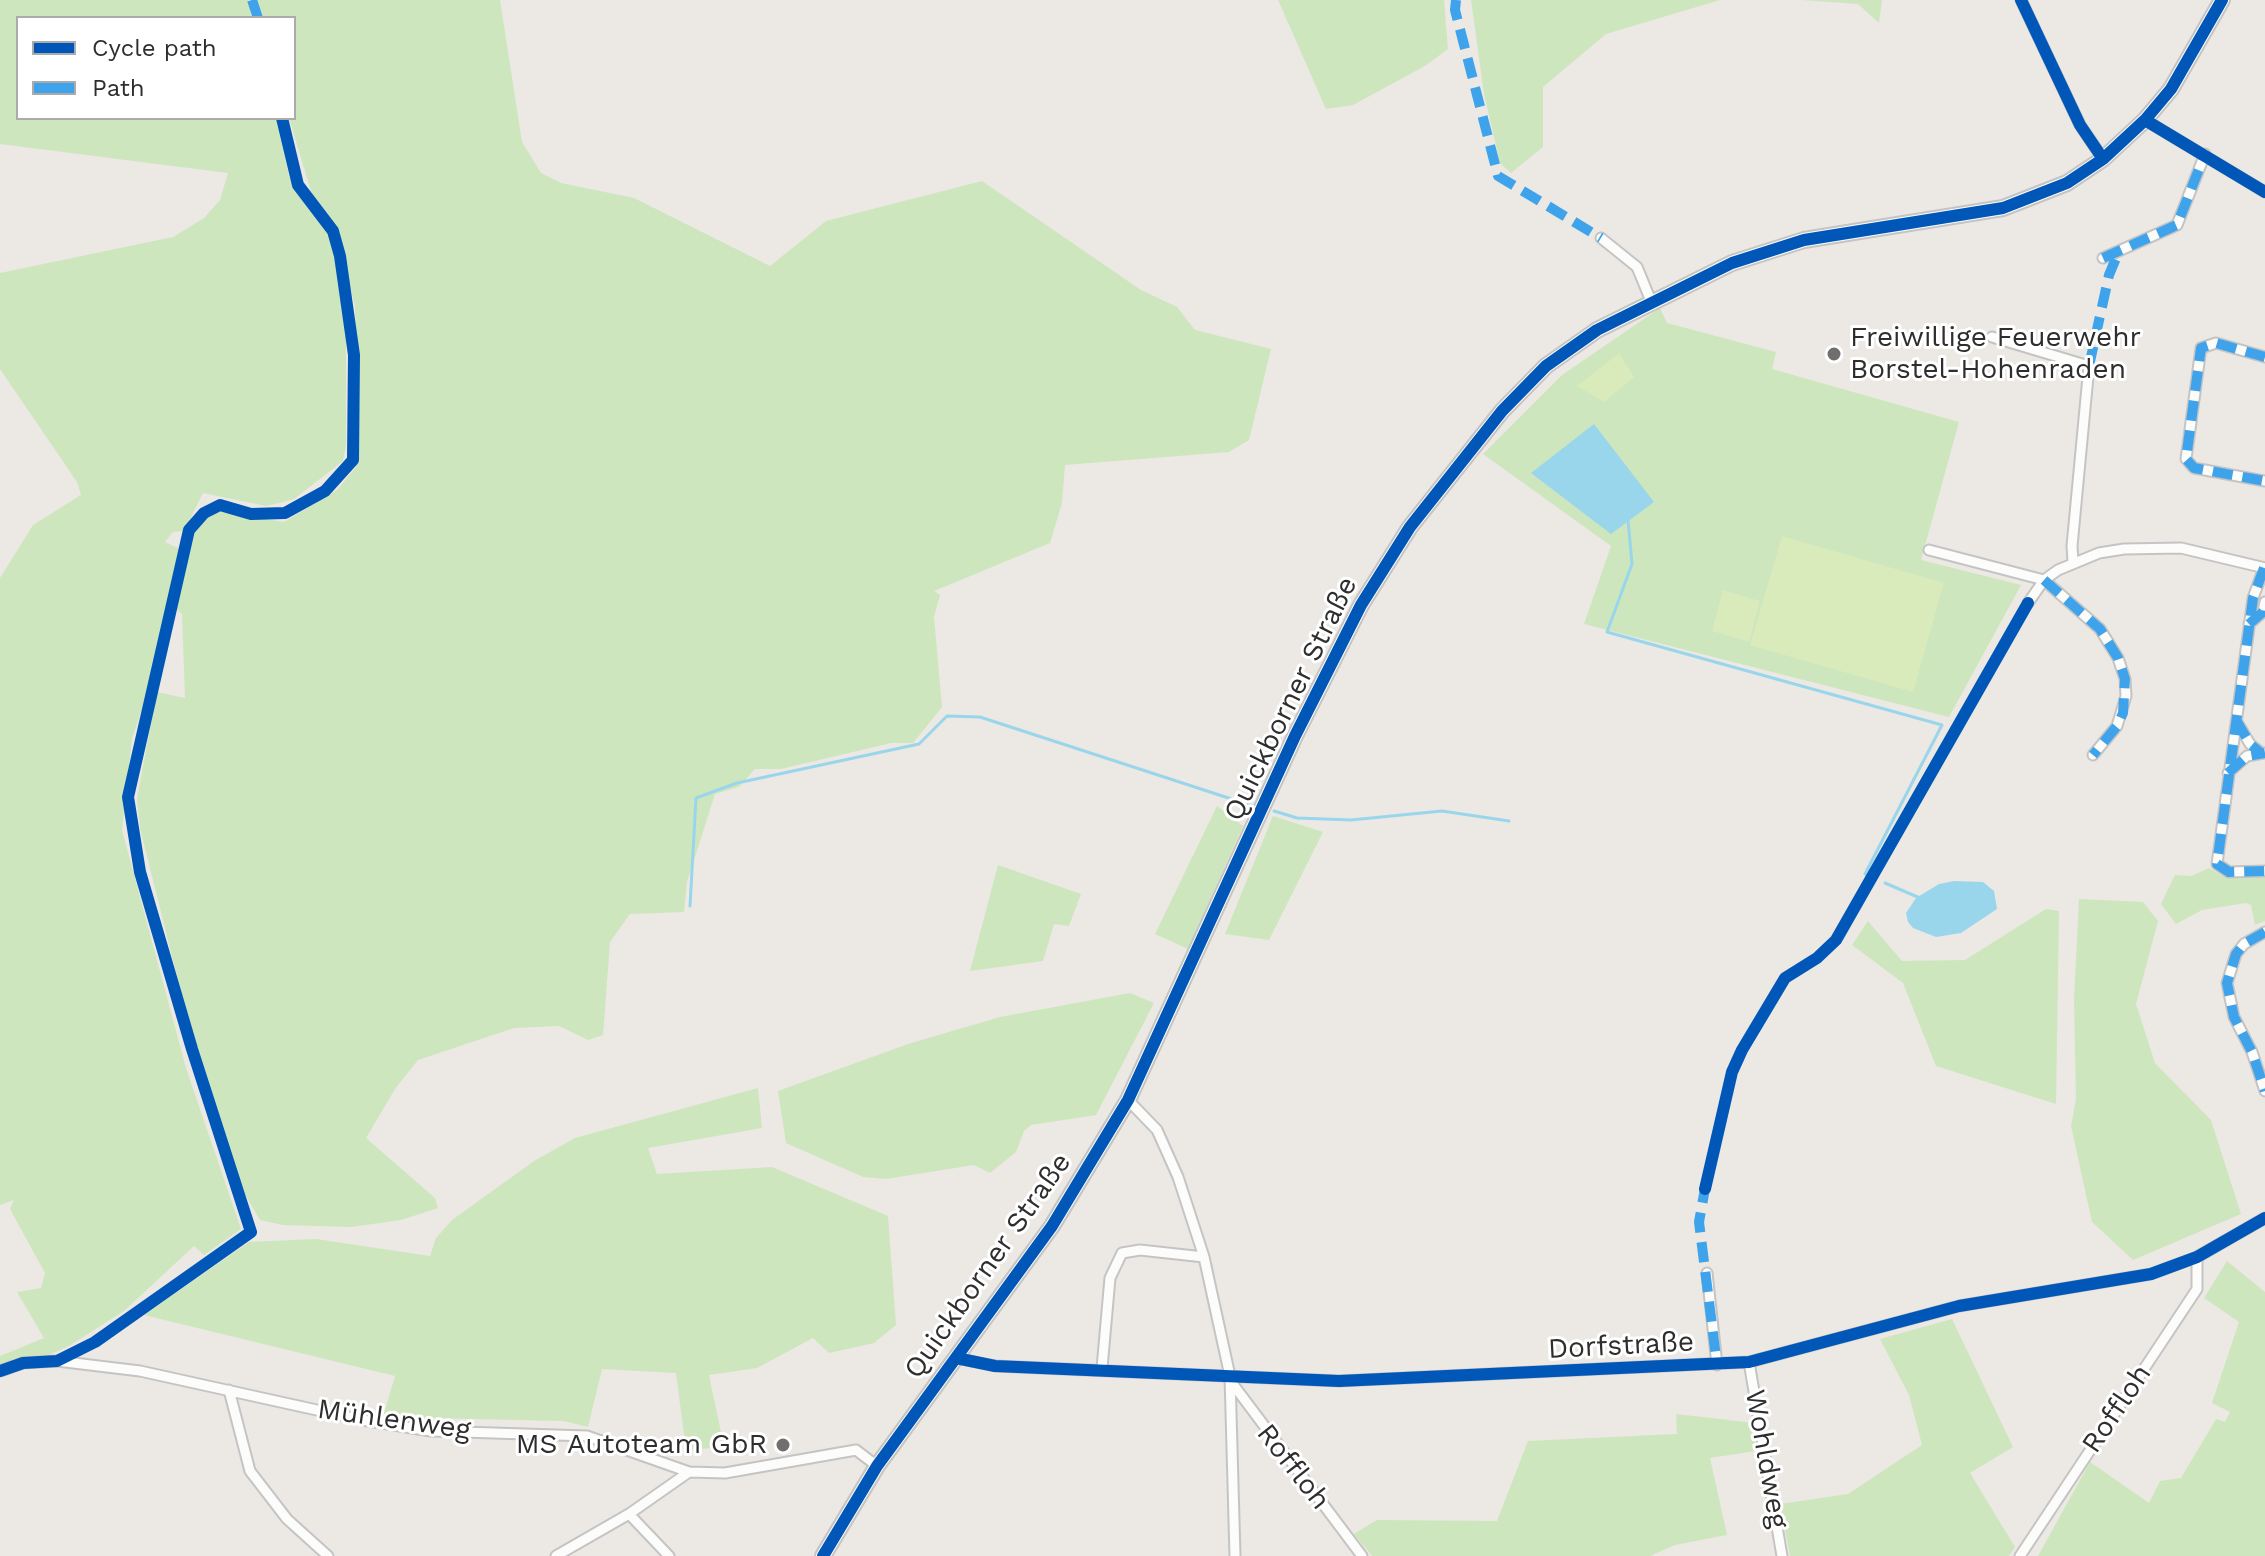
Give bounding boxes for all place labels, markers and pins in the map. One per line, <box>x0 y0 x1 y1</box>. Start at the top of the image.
place label: Freiwillige Feuerwehr Borstel-Hohenraden <box>1850 321 2141 387</box>
marker: Freiwillige Feuerwehr Borstel-Hohenraden <box>1825 345 1843 363</box>
place label: MS Autoteam GbR <box>516 1428 767 1462</box>
marker: MS Autoteam GbR <box>774 1436 792 1454</box>

